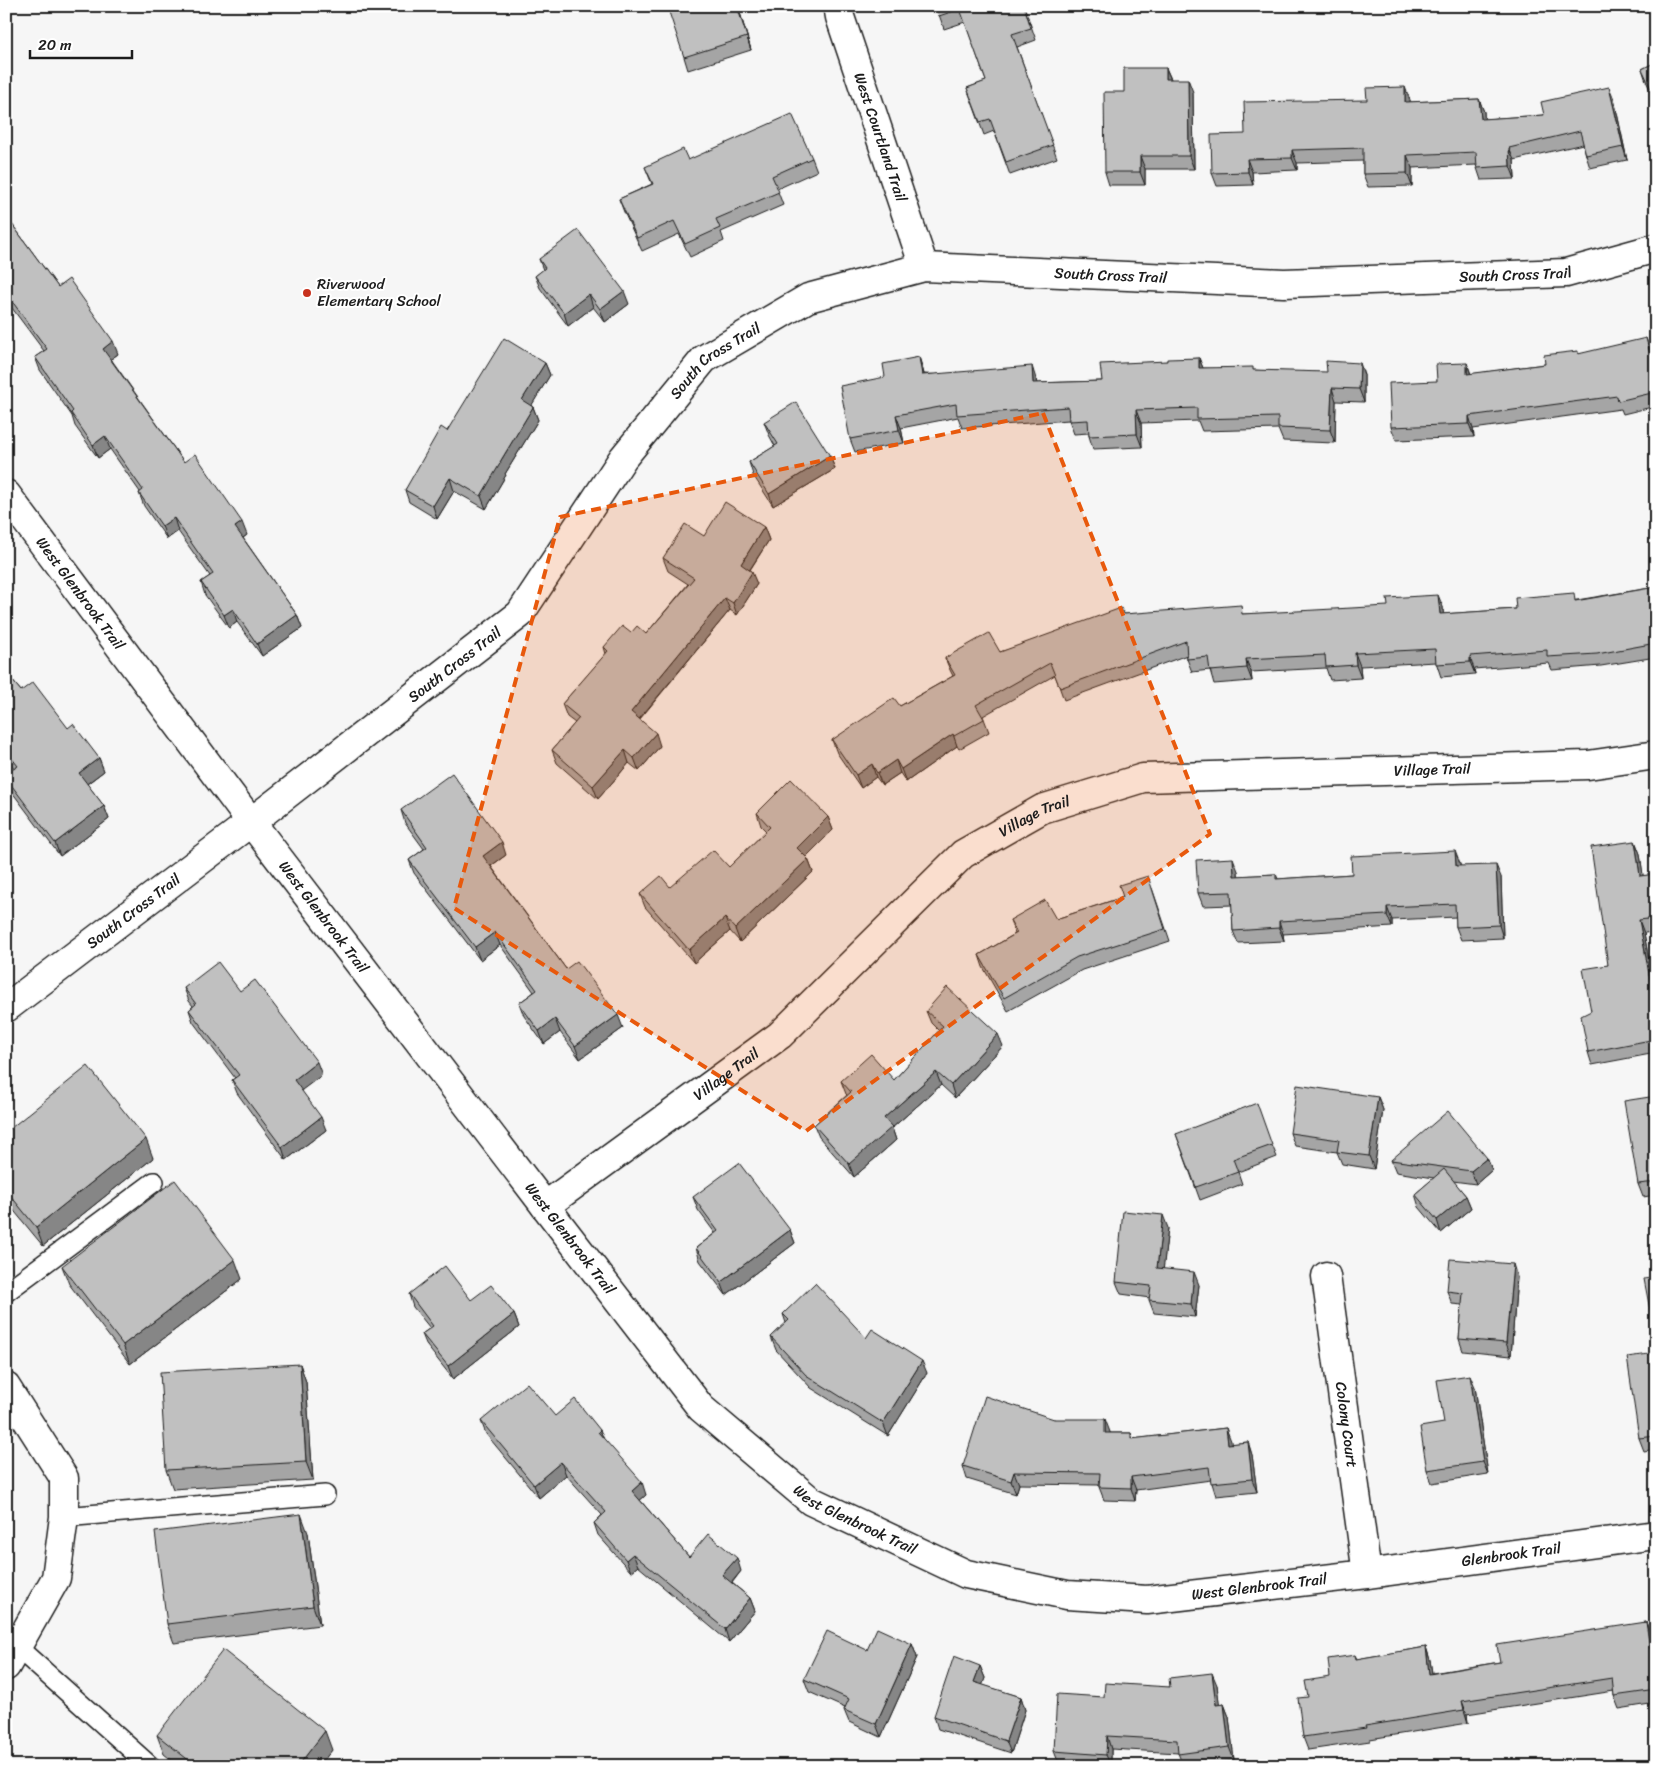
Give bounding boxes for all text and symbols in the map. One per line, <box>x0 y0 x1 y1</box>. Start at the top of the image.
scale bar <box>30 28 132 60</box>
text: 20 m <box>38 32 72 58</box>
street label: West Courtland Trail <box>847 69 914 206</box>
street label: South Cross Trail <box>1459 259 1576 290</box>
street label: South Cross Trail <box>1054 260 1168 291</box>
place label: Riverwood Elementary School <box>317 271 442 314</box>
marker: Riverwood Elementary School <box>301 287 313 299</box>
street label: South Cross Trail <box>663 315 766 405</box>
street label: West Glenbrook Trail <box>29 531 132 656</box>
street label: South Cross Trail <box>402 619 508 709</box>
street label: Village Trail <box>1393 755 1472 784</box>
street label: Village Trail <box>993 788 1074 844</box>
street label: West Glenbrook Trail <box>272 855 376 980</box>
street label: South Cross Trail <box>81 866 187 956</box>
street label: Village Trail <box>687 1041 765 1107</box>
street label: West Glenbrook Trail <box>518 1177 622 1301</box>
street label: Colony Court <box>1328 1380 1365 1469</box>
street label: West Glenbrook Trail <box>787 1478 922 1562</box>
street label: Glenbrook Trail <box>1460 1535 1563 1574</box>
street label: West Glenbrook Trail <box>1190 1566 1329 1608</box>

